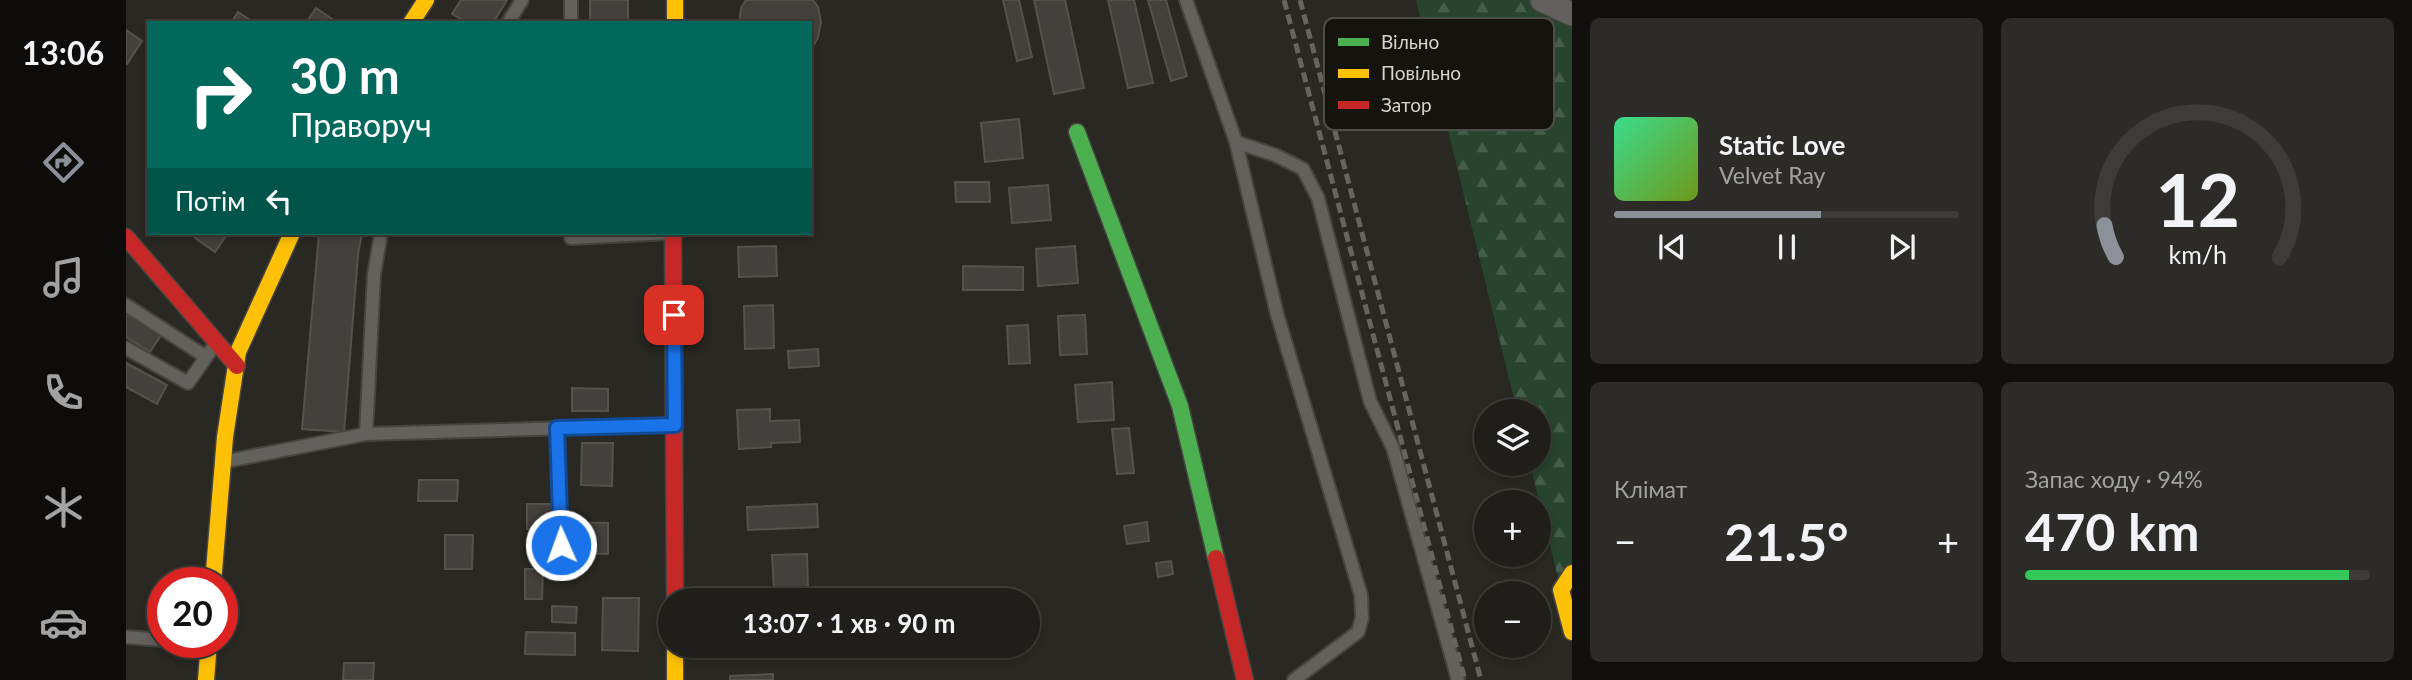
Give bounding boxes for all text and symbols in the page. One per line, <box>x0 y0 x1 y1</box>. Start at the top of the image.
legend <box>1324 18 1554 130</box>
text: Вільно <box>1381 30 1439 53</box>
text: 13:06 <box>22 33 104 72</box>
text: 30 m <box>290 46 400 104</box>
icon: right <box>175 49 266 140</box>
text: Повільно <box>1381 61 1461 84</box>
text: Затор <box>1381 93 1432 116</box>
text: Праворуч <box>290 105 432 144</box>
text: Static Love <box>1719 129 1846 161</box>
icon: directions <box>39 138 88 187</box>
text: 12 <box>2155 156 2240 244</box>
text: Velvet Ray <box>1719 161 1825 189</box>
icon: left <box>260 182 298 220</box>
text: Потім <box>175 185 246 217</box>
icon: previous <box>1653 228 1691 266</box>
icon: pause <box>1768 228 1806 266</box>
icon: next <box>1883 228 1921 266</box>
text: km/h <box>2168 239 2227 269</box>
icon: music <box>39 253 88 302</box>
pin <box>644 285 704 345</box>
icon: arrive <box>655 296 693 334</box>
icon: phone <box>39 368 88 417</box>
map controls <box>1474 399 1551 658</box>
button: layers <box>1474 399 1551 476</box>
text: Запас ходу · 94% <box>2025 465 2203 493</box>
text: Клімат <box>1614 475 1687 503</box>
icon: climate <box>39 483 88 532</box>
button: + <box>1474 490 1551 567</box>
text: 470 km <box>2025 500 2199 562</box>
position arrow <box>524 508 598 582</box>
text: 21.5° <box>1724 510 1849 572</box>
text: − <box>1614 518 1636 564</box>
text: + <box>1937 518 1959 564</box>
speed limit sign: 20 <box>147 567 238 658</box>
button: − <box>1474 581 1551 658</box>
icon: car <box>39 598 88 647</box>
text: 13:07 · 1 хв · 90 m <box>743 607 955 639</box>

